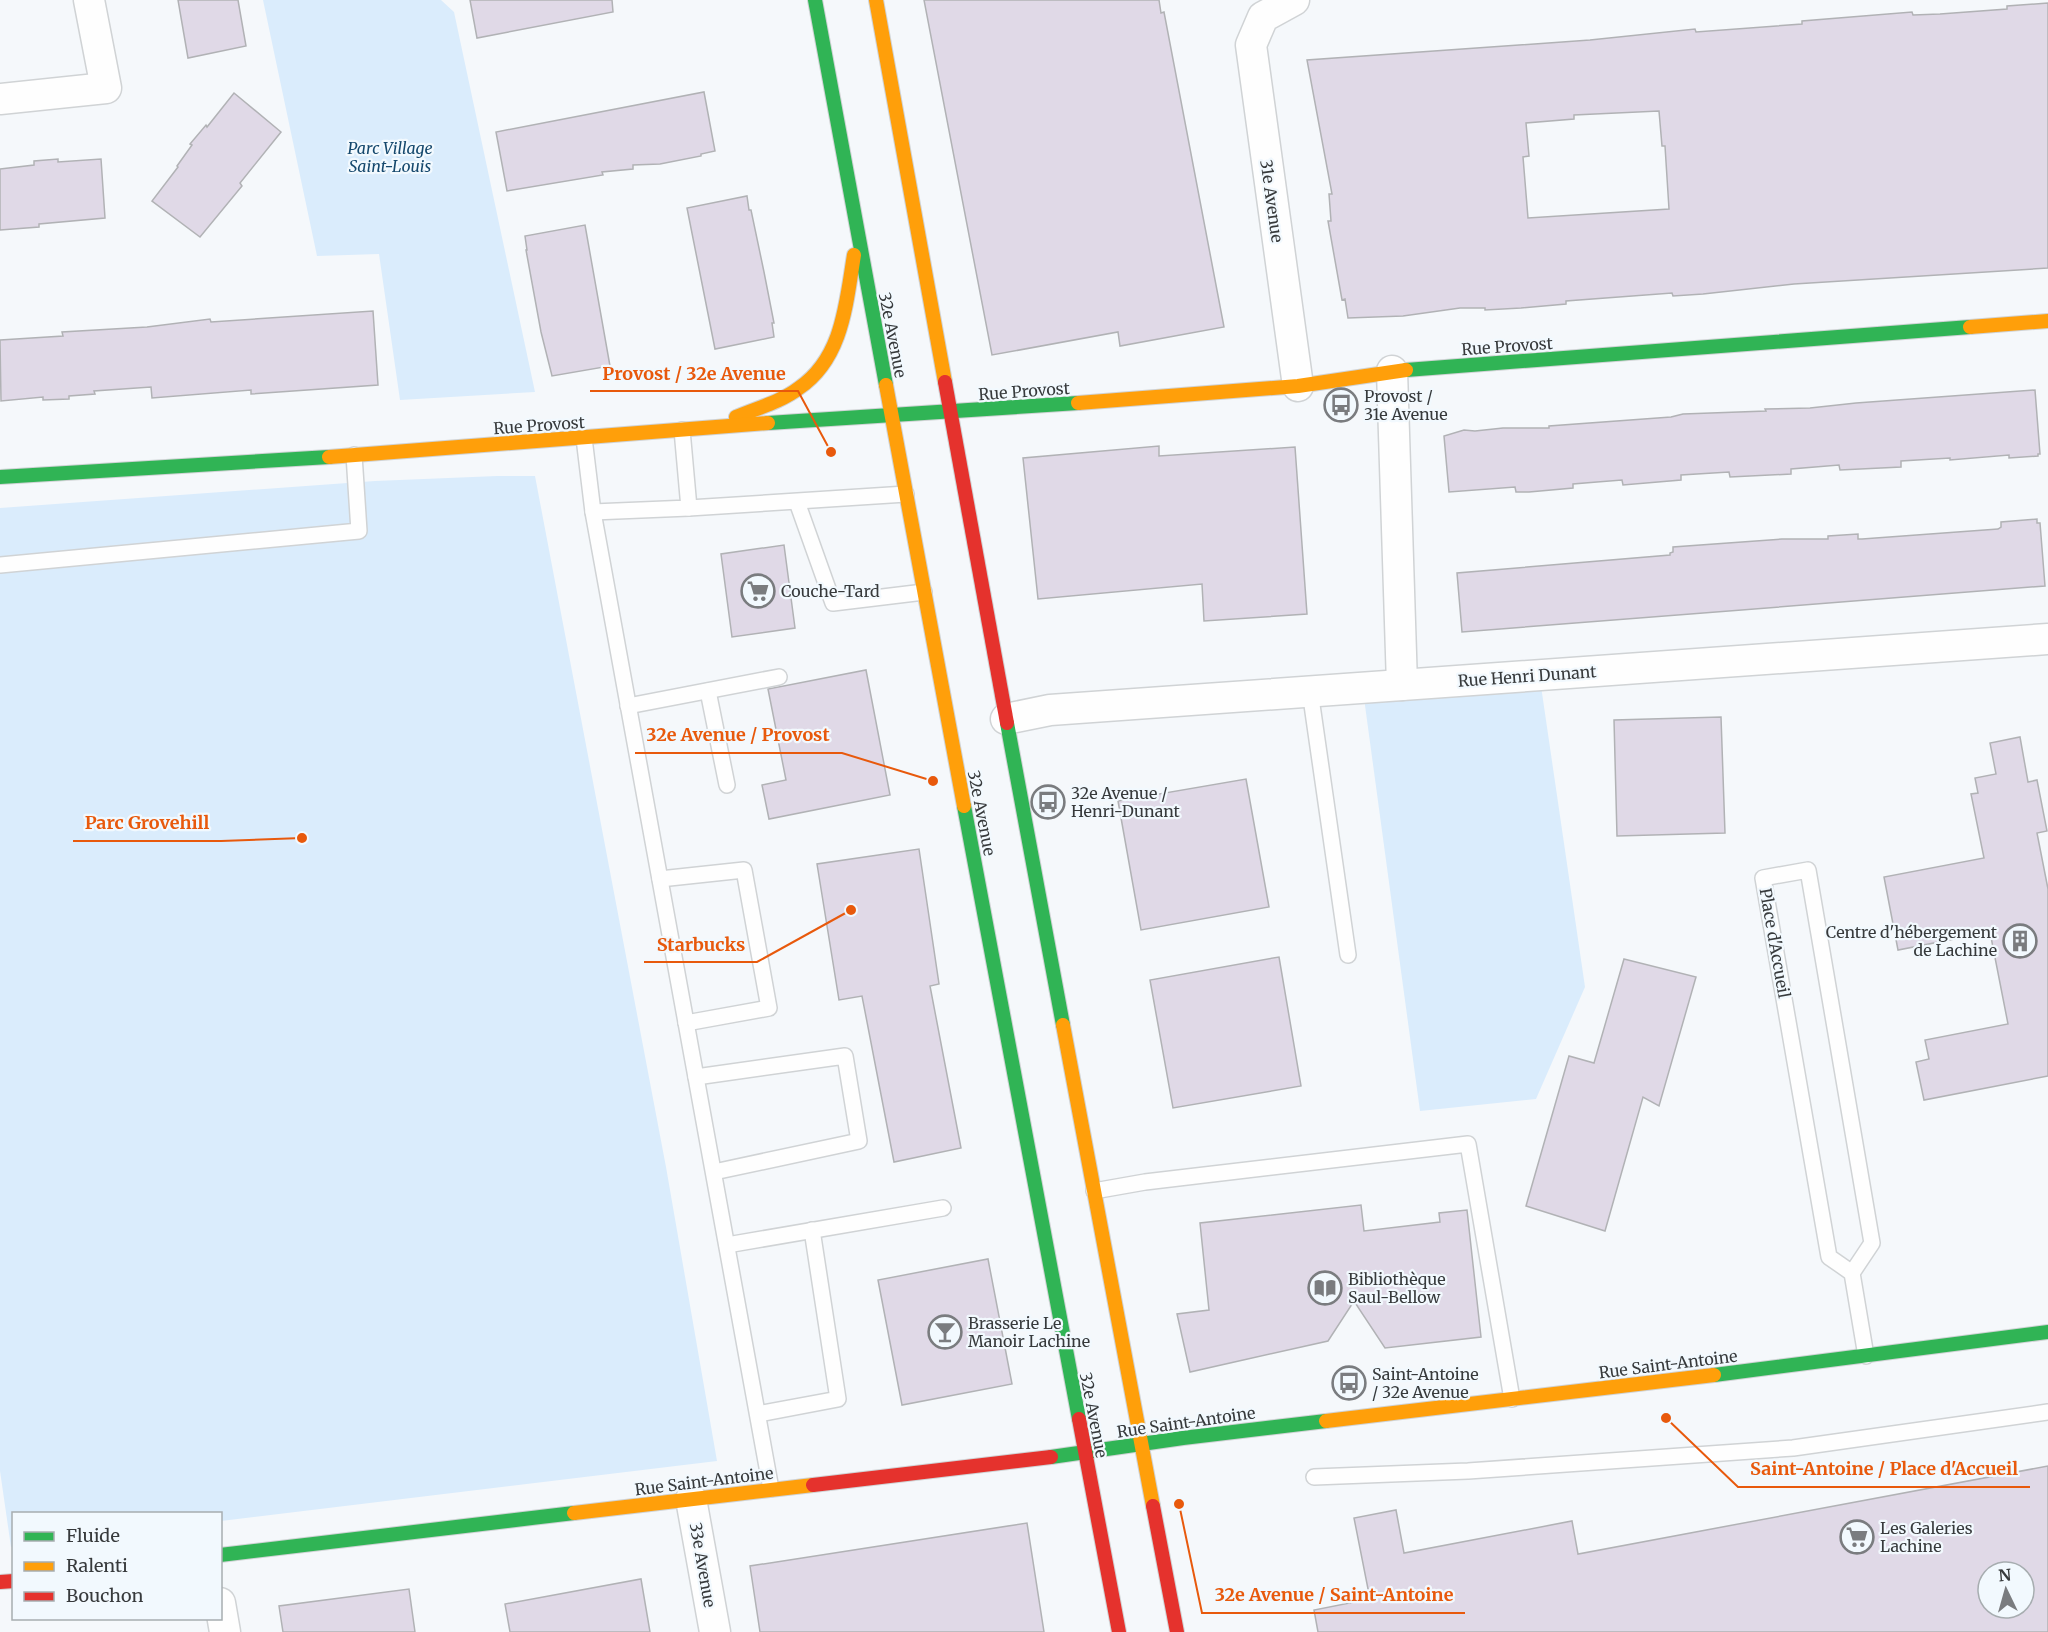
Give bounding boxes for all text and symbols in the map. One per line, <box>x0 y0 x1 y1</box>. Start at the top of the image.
park label: Parc Village Saint-Louis <box>347 138 433 176</box>
street label: 31e Avenue <box>1256 158 1288 244</box>
street label: 32e Avenue <box>875 291 911 379</box>
street label: Rue Provost <box>1461 333 1554 359</box>
callout: Provost / 32e Avenue <box>590 355 798 391</box>
text: Provost / 32e Avenue <box>602 362 786 385</box>
street label: Rue Provost <box>978 378 1071 404</box>
place label: Provost / 31e Avenue <box>1364 386 1448 424</box>
bus stop icon: Provost / 31e Avenue <box>1323 387 1359 423</box>
street label: Rue Provost <box>493 412 586 438</box>
supermarket icon: Couche-Tard <box>740 573 776 609</box>
place label: Couche-Tard <box>781 581 880 601</box>
street label: Rue Henri Dunant <box>1457 661 1598 691</box>
callout: 32e Avenue / Provost <box>635 717 842 753</box>
text: 32e Avenue / Provost <box>646 723 830 746</box>
street label: 32e Avenue <box>964 769 1000 857</box>
place label: 32e Avenue / Henri-Dunant <box>1071 783 1181 821</box>
bus stop icon: 32e Avenue / Henri-Dunant <box>1030 784 1066 820</box>
callout: Parc Grovehill <box>73 805 221 841</box>
text: Parc Grovehill <box>85 811 209 834</box>
street label: Place d'Accueil <box>1755 887 1795 1000</box>
place label: Centre d'hébergement de Lachine <box>1826 922 1998 960</box>
building icon: Centre d'hébergement de Lachine <box>2002 923 2038 959</box>
callout: Starbucks <box>644 926 757 962</box>
text: Starbucks <box>657 933 745 956</box>
place label: Bibliothèque Saul-Bellow <box>1348 1269 1446 1307</box>
library icon: Bibliothèque Saul-Bellow <box>1307 1270 1343 1306</box>
place label: Brasserie Le Manoir Lachine <box>968 1313 1090 1351</box>
bar icon: Brasserie Le Manoir Lachine <box>927 1314 963 1350</box>
street label: Rue Saint-Antoine <box>1597 1346 1739 1382</box>
place label: Saint-Antoine / 32e Avenue <box>1372 1364 1479 1402</box>
bus stop icon: Saint-Antoine / 32e Avenue <box>1331 1365 1367 1401</box>
street label: 32e Avenue <box>1076 1371 1112 1459</box>
street label: Rue Saint-Antoine <box>1115 1402 1257 1442</box>
callout: Saint-Antoine / Place d'Accueil <box>1738 1451 2030 1487</box>
text: Saint-Antoine / Place d'Accueil <box>1750 1457 2018 1480</box>
street label: Rue Saint-Antoine <box>633 1463 775 1499</box>
legend <box>12 1512 222 1620</box>
place label: Les Galeries Lachine <box>1880 1518 1973 1556</box>
supermarket icon: Les Galeries Lachine <box>1839 1519 1875 1555</box>
street label: 33e Avenue <box>686 1521 720 1609</box>
text: Fluide <box>66 1524 120 1547</box>
text: Ralenti <box>66 1554 128 1577</box>
north arrow <box>1976 1560 2036 1620</box>
text: N <box>1998 1565 2012 1586</box>
callout: 32e Avenue / Saint-Antoine <box>1202 1577 1465 1613</box>
text: 32e Avenue / Saint-Antoine <box>1215 1583 1454 1606</box>
text: Bouchon <box>66 1584 143 1607</box>

